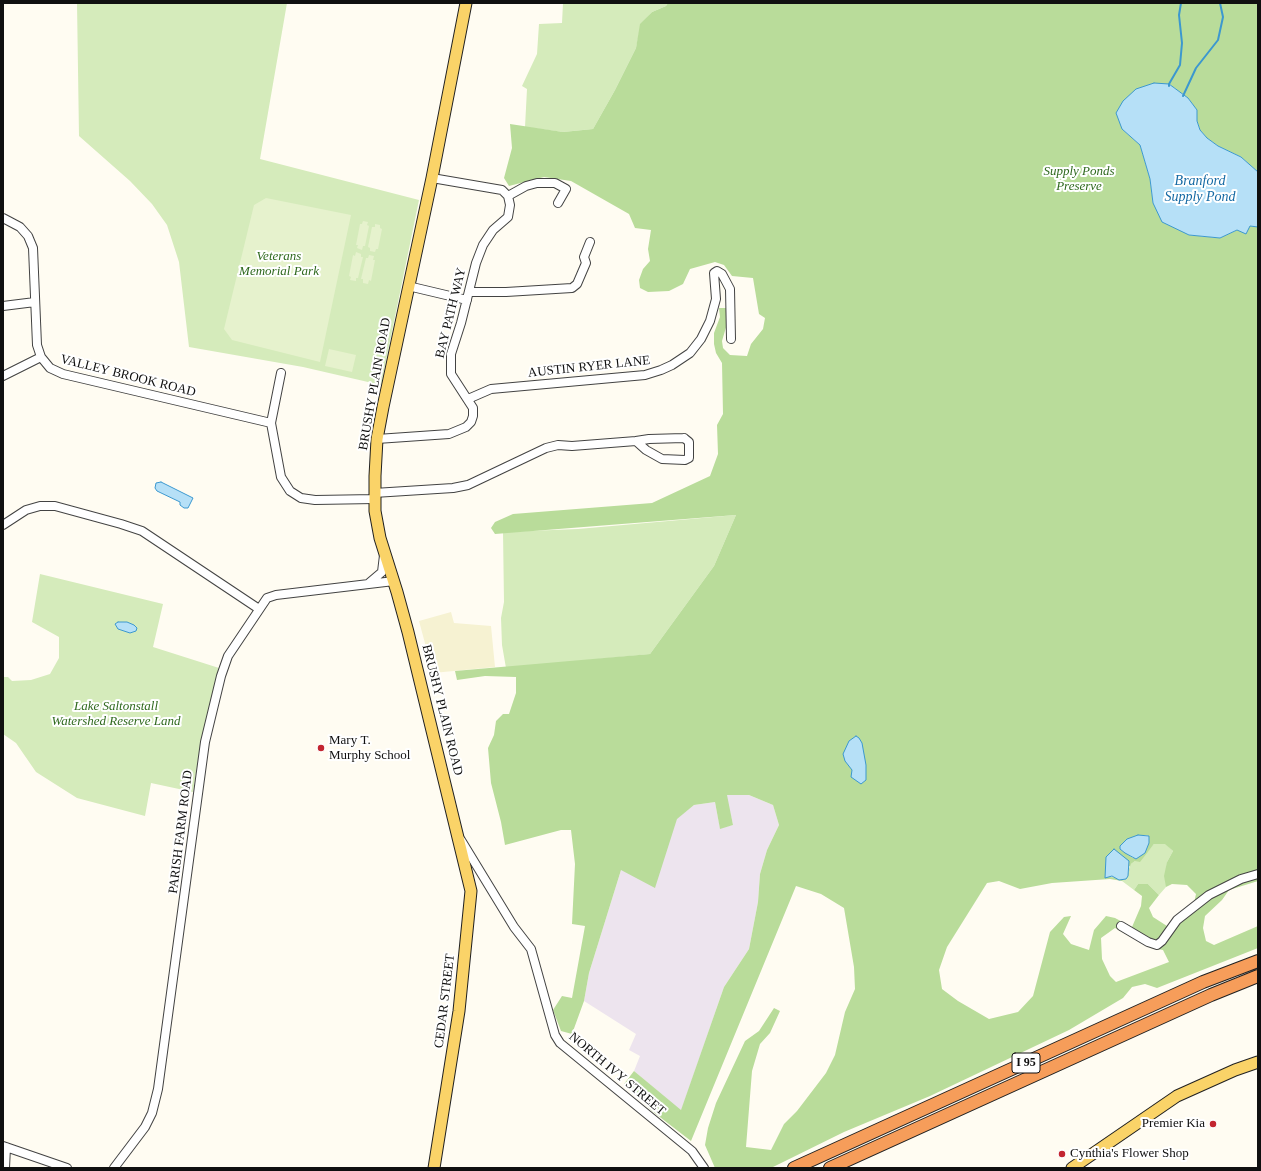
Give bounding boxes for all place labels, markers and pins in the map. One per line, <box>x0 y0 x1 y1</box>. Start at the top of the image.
place label: Mary T. Murphy School <box>329 733 410 764</box>
marker: Mary T. Murphy School <box>316 743 326 753</box>
place label: Premier Kia <box>1142 1116 1205 1132</box>
marker: Premier Kia <box>1208 1119 1218 1129</box>
place label: Cynthia's Flower Shop <box>1070 1146 1189 1162</box>
marker: Cynthia's Flower Shop <box>1057 1149 1067 1159</box>

